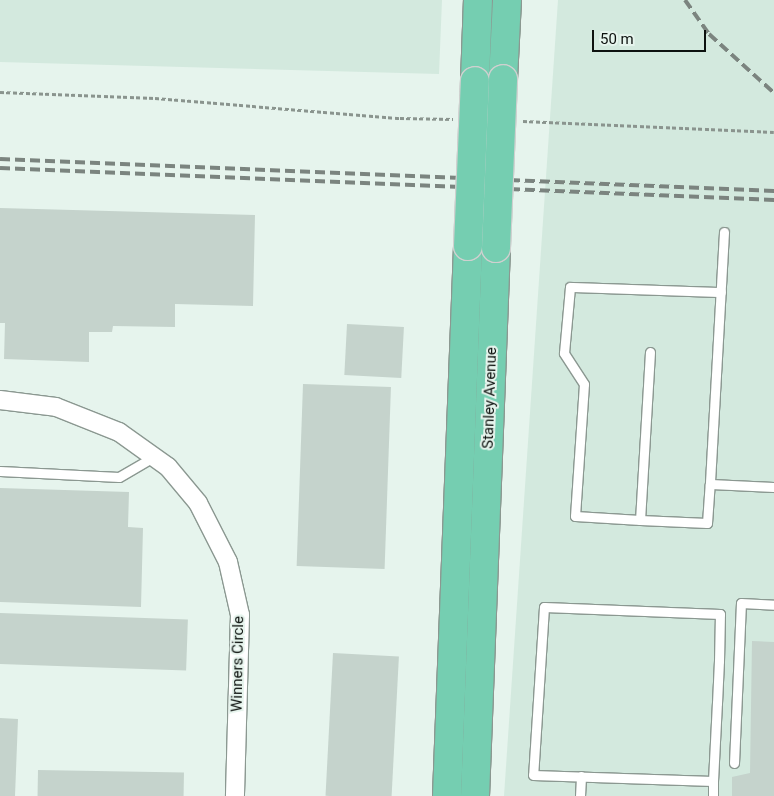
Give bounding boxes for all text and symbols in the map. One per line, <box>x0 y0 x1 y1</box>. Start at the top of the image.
scale bar <box>594 20 708 52</box>
text: 50 m <box>600 30 634 48</box>
street label: Stanley Avenue <box>479 347 501 449</box>
street label: Winners Circle <box>228 616 248 712</box>

